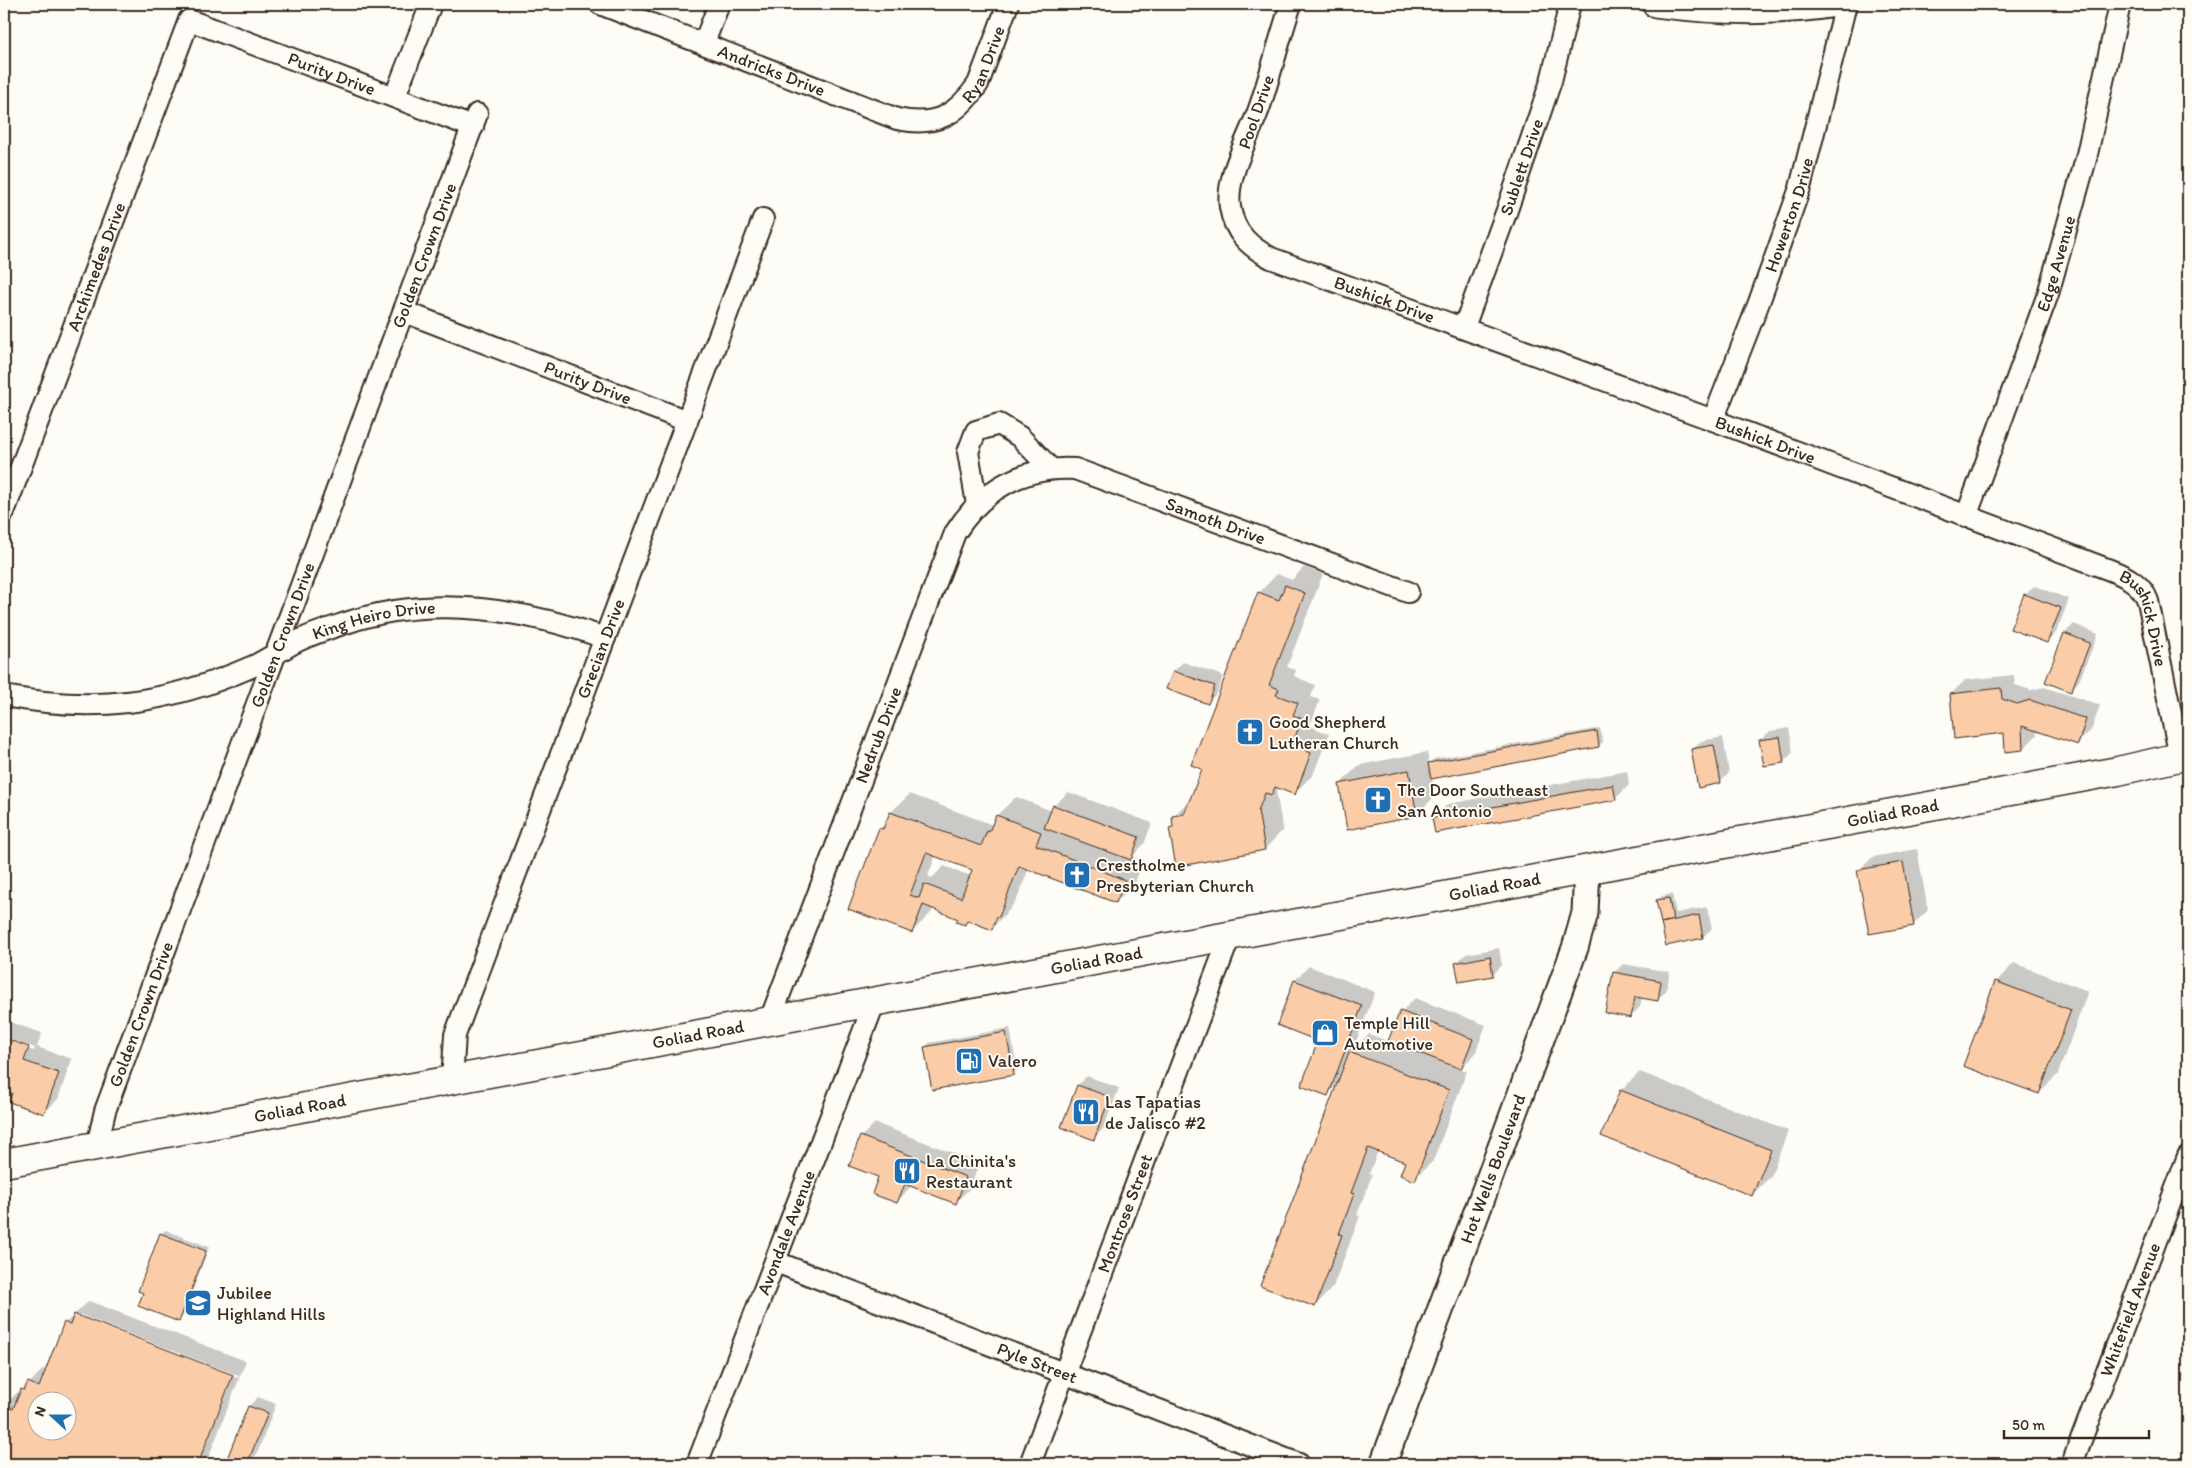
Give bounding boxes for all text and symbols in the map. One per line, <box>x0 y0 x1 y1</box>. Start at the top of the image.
street label: Ryan Drive <box>957 23 1010 108</box>
street label: Andricks Drive <box>715 40 828 101</box>
street label: Purity Drive <box>285 47 378 100</box>
street label: Pool Drive <box>1233 72 1279 152</box>
street label: Sublett Drive <box>1495 116 1548 218</box>
street label: Howerton Drive <box>1760 155 1818 275</box>
street label: Golden Crown Drive <box>387 180 461 331</box>
street label: Archimedes Drive <box>62 199 130 334</box>
street label: Edge Avenue <box>2031 213 2080 315</box>
street label: Bushick Drive <box>1331 271 1438 328</box>
street label: Purity Drive <box>541 356 635 409</box>
street label: Bushick Drive <box>1712 411 1819 469</box>
street label: Samoth Drive <box>1163 492 1268 549</box>
street label: Golden Crown Drive <box>245 559 320 711</box>
street label: Bushick Drive <box>2116 565 2172 668</box>
street label: King Heiro Drive <box>309 596 436 645</box>
street label: Grecian Drive <box>572 596 630 702</box>
street label: Nedrub Drive <box>850 684 907 786</box>
place label: Good Shepherd Lutheran Church <box>1269 711 1399 754</box>
church icon: Good Shepherd Lutheran Church <box>1235 717 1265 747</box>
place label: The Door Southeast San Antonio <box>1397 779 1549 822</box>
church icon: The Door Southeast San Antonio <box>1363 785 1393 815</box>
street label: Goliad Road <box>1845 793 1941 832</box>
place label: Crestholme Presbyterian Church <box>1096 854 1254 897</box>
church icon: Crestholme Presbyterian Church <box>1062 860 1092 890</box>
street label: Goliad Road <box>1447 867 1543 906</box>
street label: Golden Crown Drive <box>104 939 178 1090</box>
street label: Goliad Road <box>1049 941 1144 980</box>
place label: Temple Hill Automotive <box>1344 1012 1433 1055</box>
street label: Goliad Road <box>650 1015 746 1054</box>
shop icon: Temple Hill Automotive <box>1310 1018 1340 1048</box>
fuel station icon: Valero <box>954 1046 984 1076</box>
place label: Valero <box>988 1050 1037 1072</box>
street label: Goliad Road <box>252 1089 348 1127</box>
place label: Las Tapatias de Jalisco #2 <box>1105 1091 1206 1134</box>
street label: Hot Wells Boulevard <box>1455 1091 1531 1247</box>
restaurant icon: Las Tapatias de Jalisco #2 <box>1071 1097 1101 1127</box>
place label: La Chinita's Restaurant <box>926 1150 1016 1193</box>
street label: Montrose Street <box>1092 1151 1157 1276</box>
restaurant icon: La Chinita's Restaurant <box>892 1156 922 1186</box>
street label: Avondale Avenue <box>752 1167 820 1298</box>
street label: Whitefield Avenue <box>2095 1240 2165 1380</box>
place label: Jubilee Highland Hills <box>217 1282 326 1325</box>
school or university icon: Jubilee Highland Hills <box>183 1288 213 1318</box>
street label: Pyle Street <box>994 1337 1081 1388</box>
north arrow <box>28 1390 78 1440</box>
text: N <box>31 1404 50 1419</box>
scale bar <box>2004 1408 2150 1440</box>
text: 50 m <box>2012 1416 2045 1434</box>

